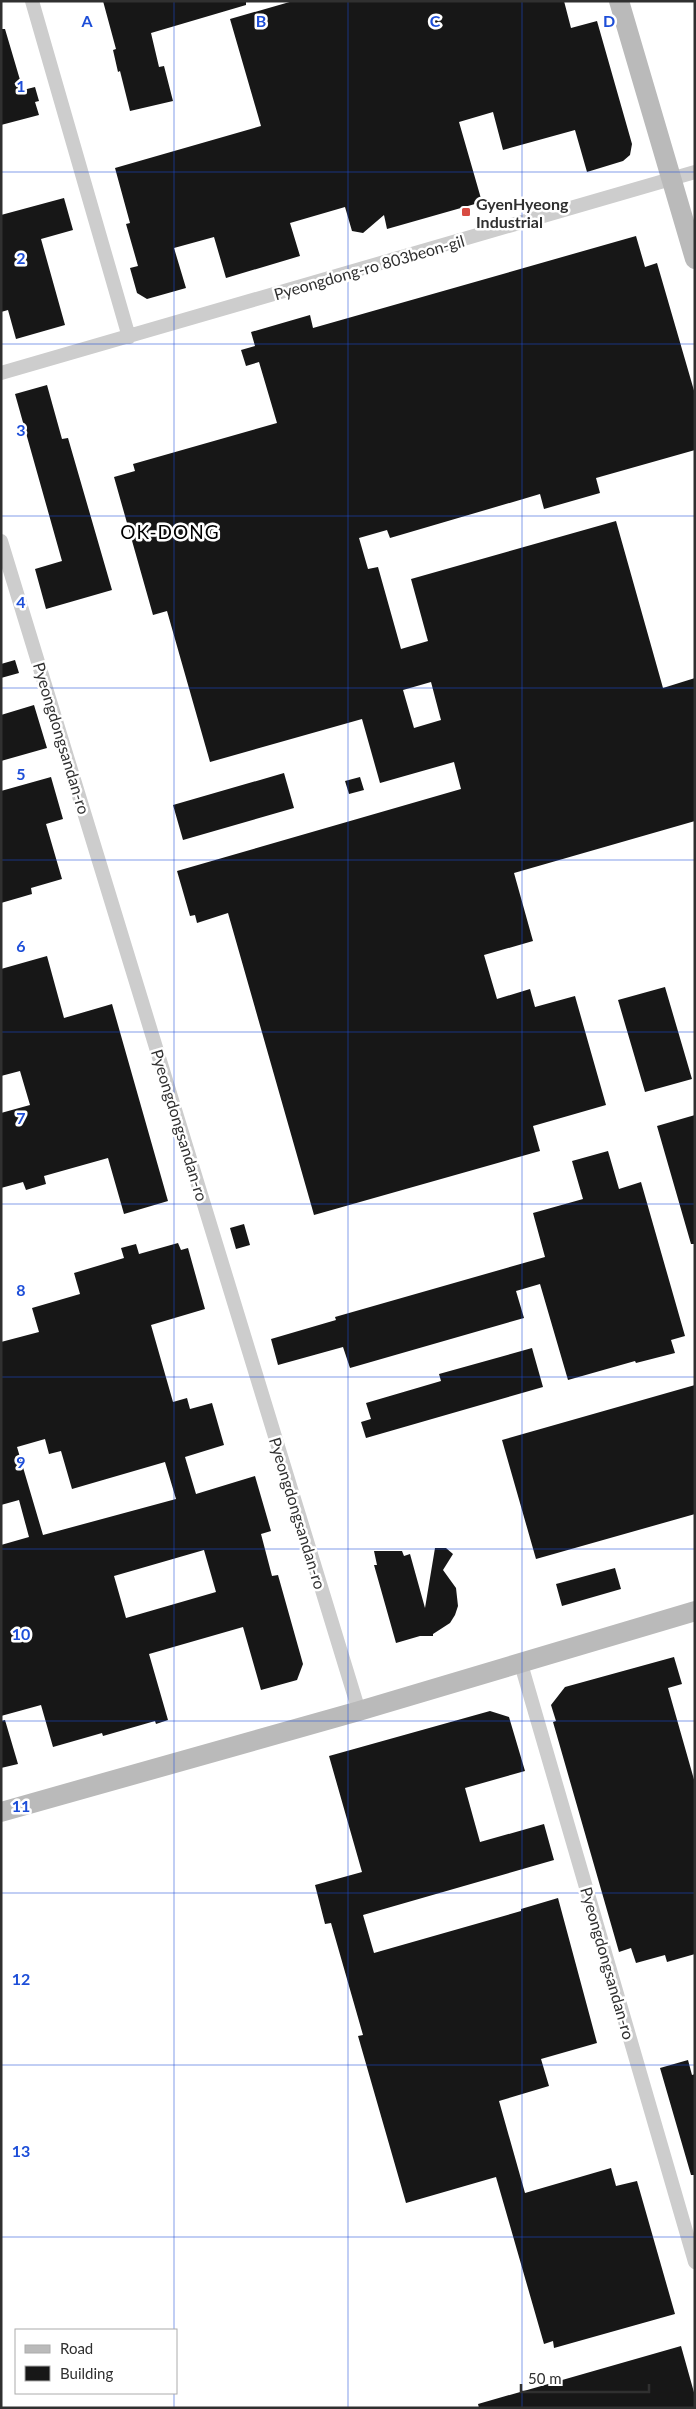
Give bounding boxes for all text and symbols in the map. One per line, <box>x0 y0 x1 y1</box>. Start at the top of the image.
text: A <box>80 11 93 30</box>
text: B <box>256 11 266 30</box>
text: C <box>430 11 441 30</box>
text: D <box>603 11 615 30</box>
text: 1 <box>16 76 26 95</box>
place label: GyenHyeong Industrial <box>476 194 569 231</box>
marker: GyenHyeong Industrial <box>460 206 472 218</box>
street label: Pyeongdong-ro 803beon-gil <box>272 231 466 303</box>
text: 2 <box>16 248 26 267</box>
text: 3 <box>16 420 26 439</box>
district label: OK-DONG <box>120 520 220 543</box>
text: 4 <box>16 592 26 611</box>
street label: Pyeongdongsandan-ro <box>30 660 94 816</box>
text: 5 <box>16 764 26 783</box>
text: 6 <box>16 936 26 955</box>
street label: Pyeongdongsandan-ro <box>148 1047 212 1203</box>
text: 7 <box>16 1108 26 1127</box>
text: 8 <box>16 1280 26 1299</box>
street label: Pyeongdongsandan-ro <box>266 1435 330 1591</box>
text: 9 <box>16 1452 26 1471</box>
text: 10 <box>12 1624 30 1643</box>
text: 11 <box>12 1796 30 1815</box>
street label: Pyeongdongsandan-ro <box>577 1885 639 2041</box>
text: 12 <box>12 1969 30 1988</box>
text: 13 <box>12 2141 30 2160</box>
legend <box>15 2329 178 2394</box>
text: Road <box>60 2339 93 2357</box>
scale bar <box>521 2362 648 2394</box>
text: Building <box>60 2364 113 2382</box>
text: 50 m <box>528 2369 562 2387</box>

